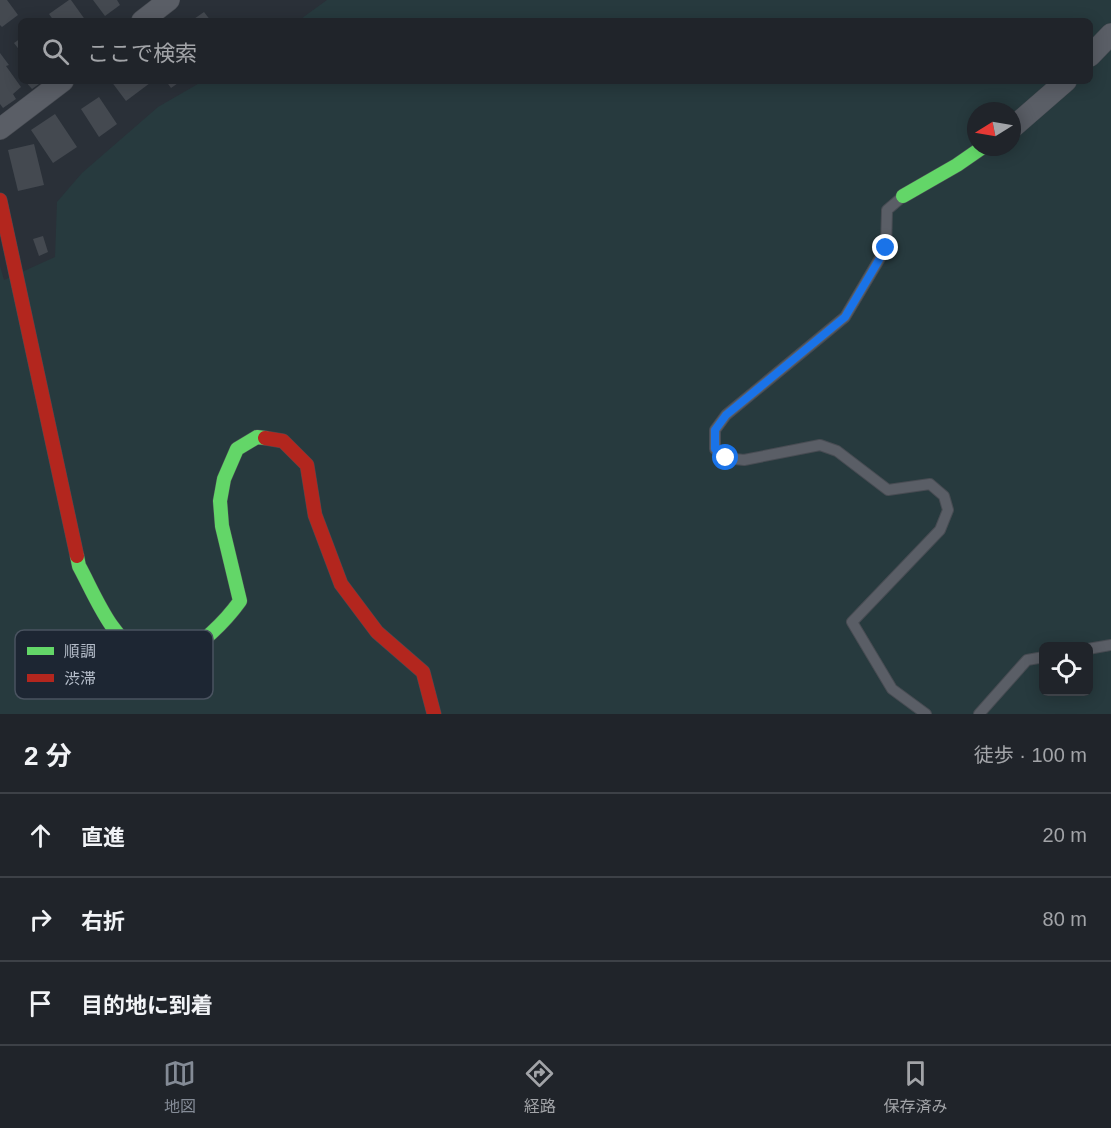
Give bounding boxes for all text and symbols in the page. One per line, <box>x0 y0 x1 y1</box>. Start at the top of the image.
search box <box>18 18 1093 84</box>
icon: search <box>39 35 72 68</box>
text: ここで検索 <box>87 41 197 66</box>
north arrow <box>967 102 1021 156</box>
route end <box>872 234 898 260</box>
route start <box>712 444 738 470</box>
legend <box>15 630 213 699</box>
map controls <box>1039 642 1093 696</box>
button: locate <box>1039 642 1093 696</box>
text: 順調 <box>64 643 96 660</box>
text: 渋滞 <box>64 670 96 687</box>
text: 2 分 <box>24 741 72 771</box>
text: 徒歩 · 100 m <box>974 744 1087 766</box>
icon: ahead <box>24 819 57 852</box>
text: 20 m <box>1043 824 1087 846</box>
text: 直進 <box>81 825 125 850</box>
icon: right <box>24 903 57 936</box>
text: 80 m <box>1043 908 1087 930</box>
text: 右折 <box>81 909 125 934</box>
icon: arrive <box>24 987 57 1020</box>
text: 目的地に到着 <box>81 993 213 1018</box>
tab: 地図 <box>163 1057 196 1117</box>
tab: 経路 <box>523 1057 556 1117</box>
tab: 保存済み <box>883 1057 947 1117</box>

